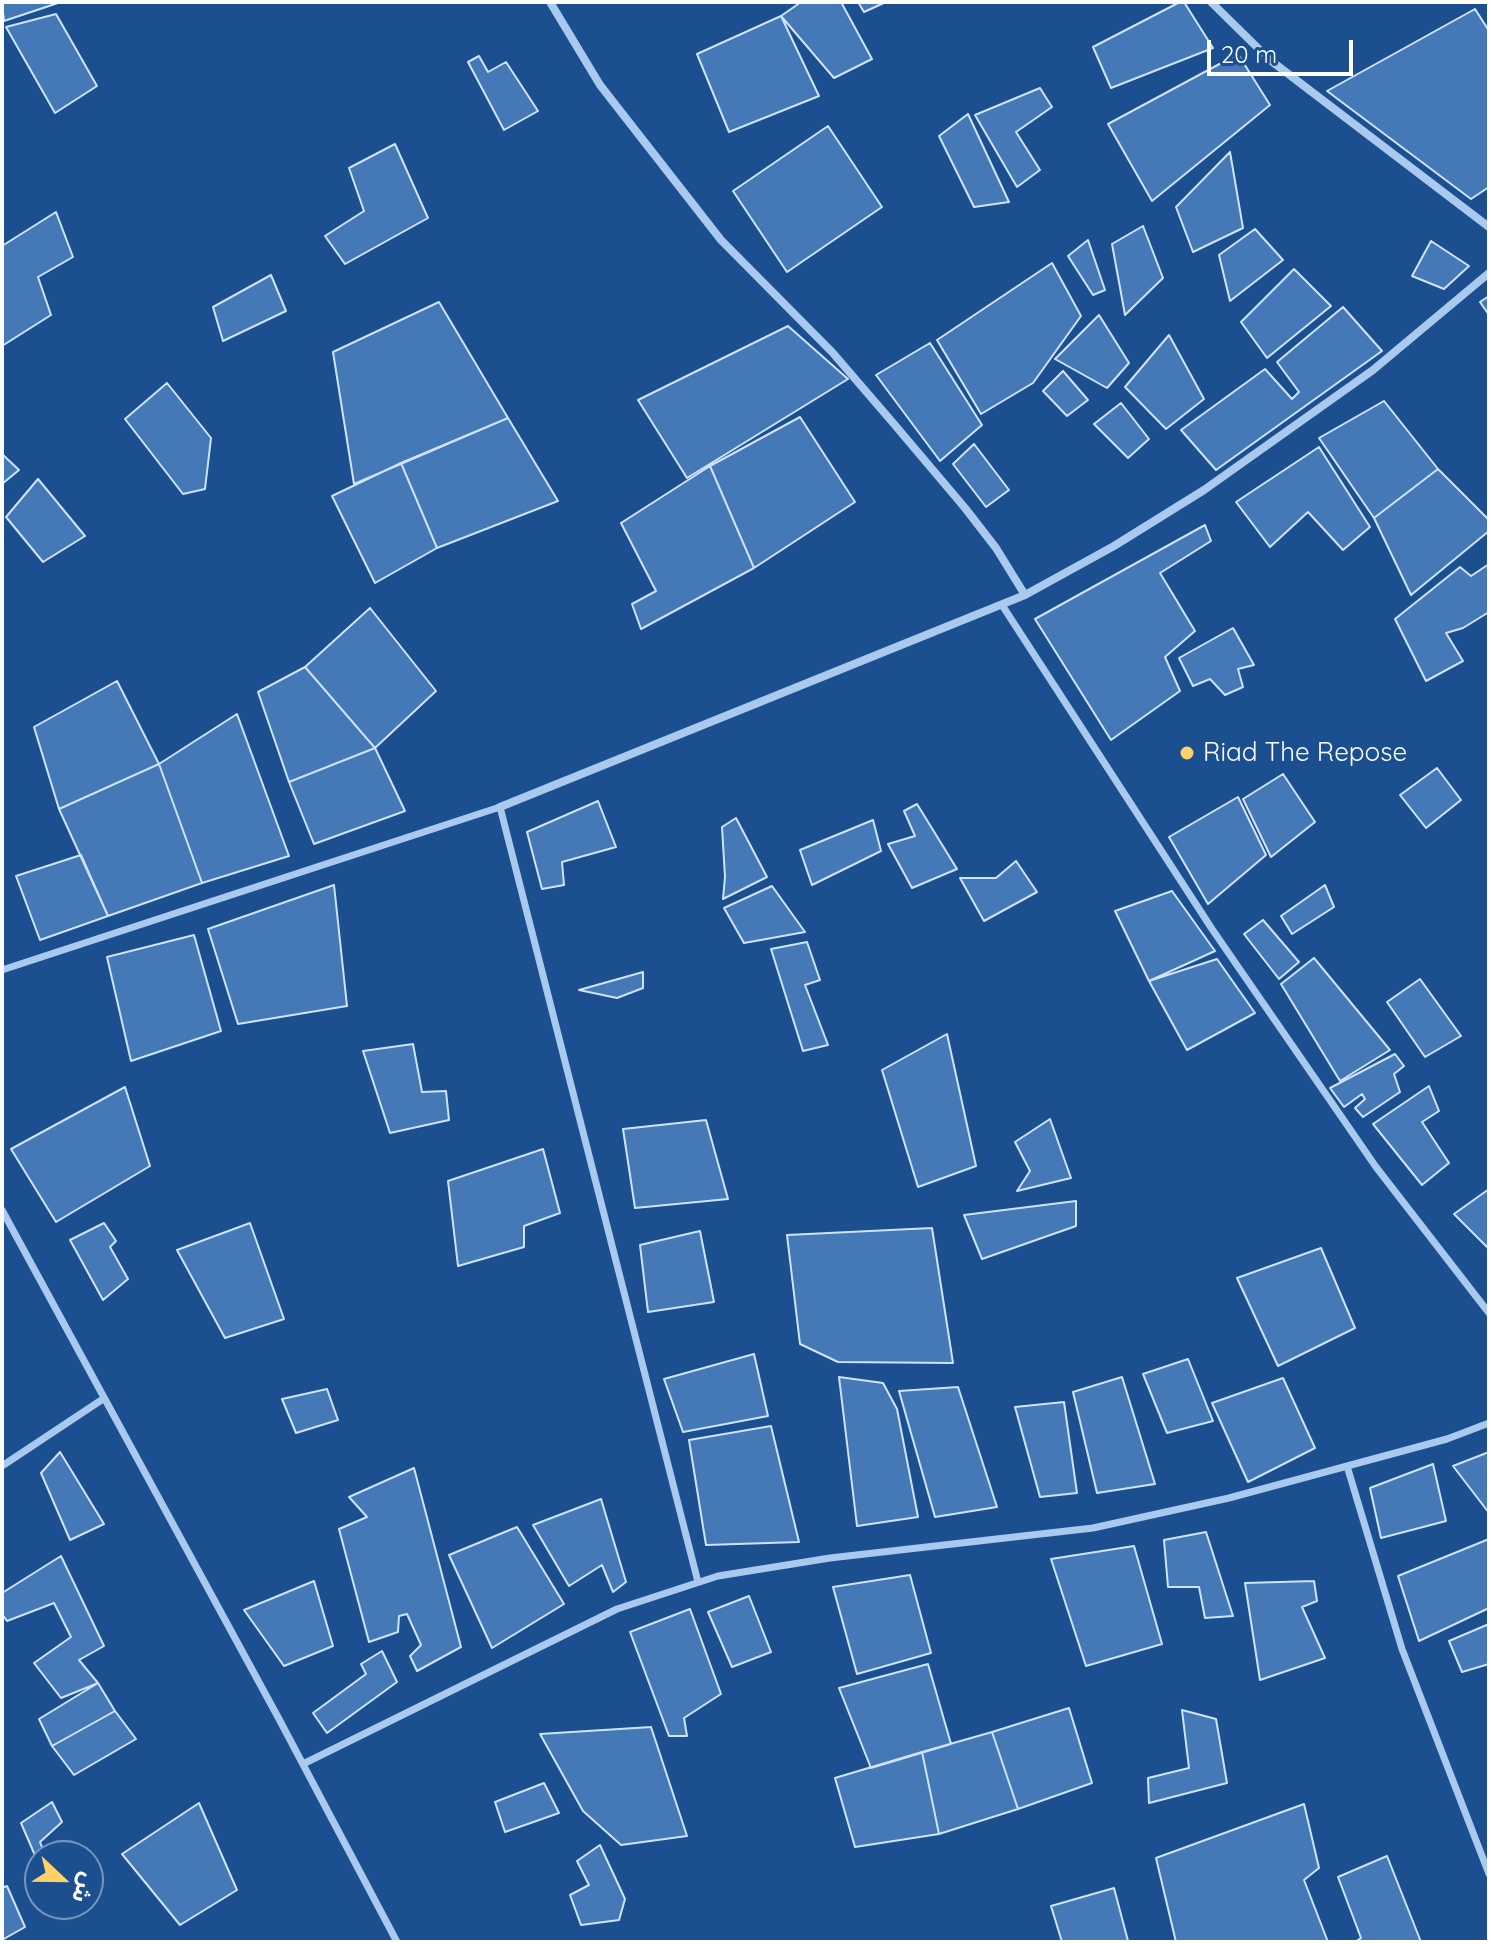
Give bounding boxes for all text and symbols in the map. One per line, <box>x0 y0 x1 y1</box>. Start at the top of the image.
scale bar <box>1211 24 1357 74</box>
text: 20 m <box>1221 39 1277 69</box>
place label: Riad The Repose <box>1203 737 1407 769</box>
marker: Riad The Repose <box>1178 744 1196 762</box>
north arrow <box>24 1840 104 1920</box>
text: ش <box>66 1869 103 1907</box>

